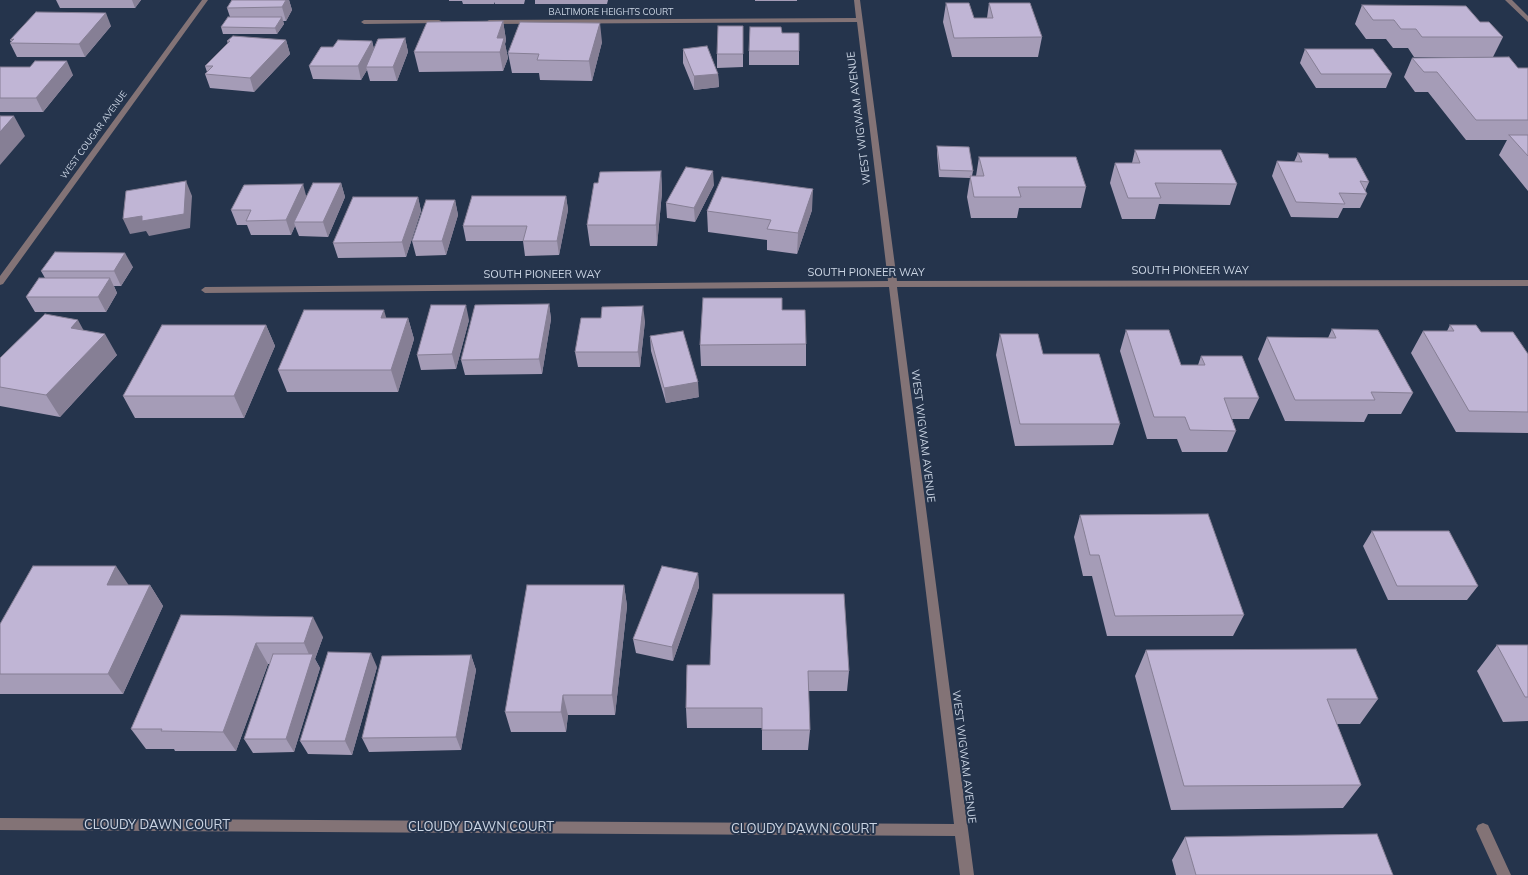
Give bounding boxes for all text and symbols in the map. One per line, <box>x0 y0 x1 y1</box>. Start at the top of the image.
street label: BALTIMORE HEIGHTS COURT <box>549 7 673 17</box>
street label: WEST WIGWAM AVENUE <box>844 51 874 185</box>
street label: WEST COUGAR AVENUE <box>58 89 130 181</box>
street label: SOUTH PIONEER WAY <box>1131 264 1249 278</box>
street label: SOUTH PIONEER WAY <box>807 266 925 280</box>
street label: SOUTH PIONEER WAY <box>483 268 601 282</box>
street label: WEST WIGWAM AVENUE <box>908 369 938 503</box>
street label: WEST WIGWAM AVENUE <box>949 690 979 824</box>
street label: CLOUDY DAWN COURT <box>84 817 230 833</box>
street label: CLOUDY DAWN COURT <box>408 819 554 835</box>
street label: CLOUDY DAWN COURT <box>731 821 877 837</box>

